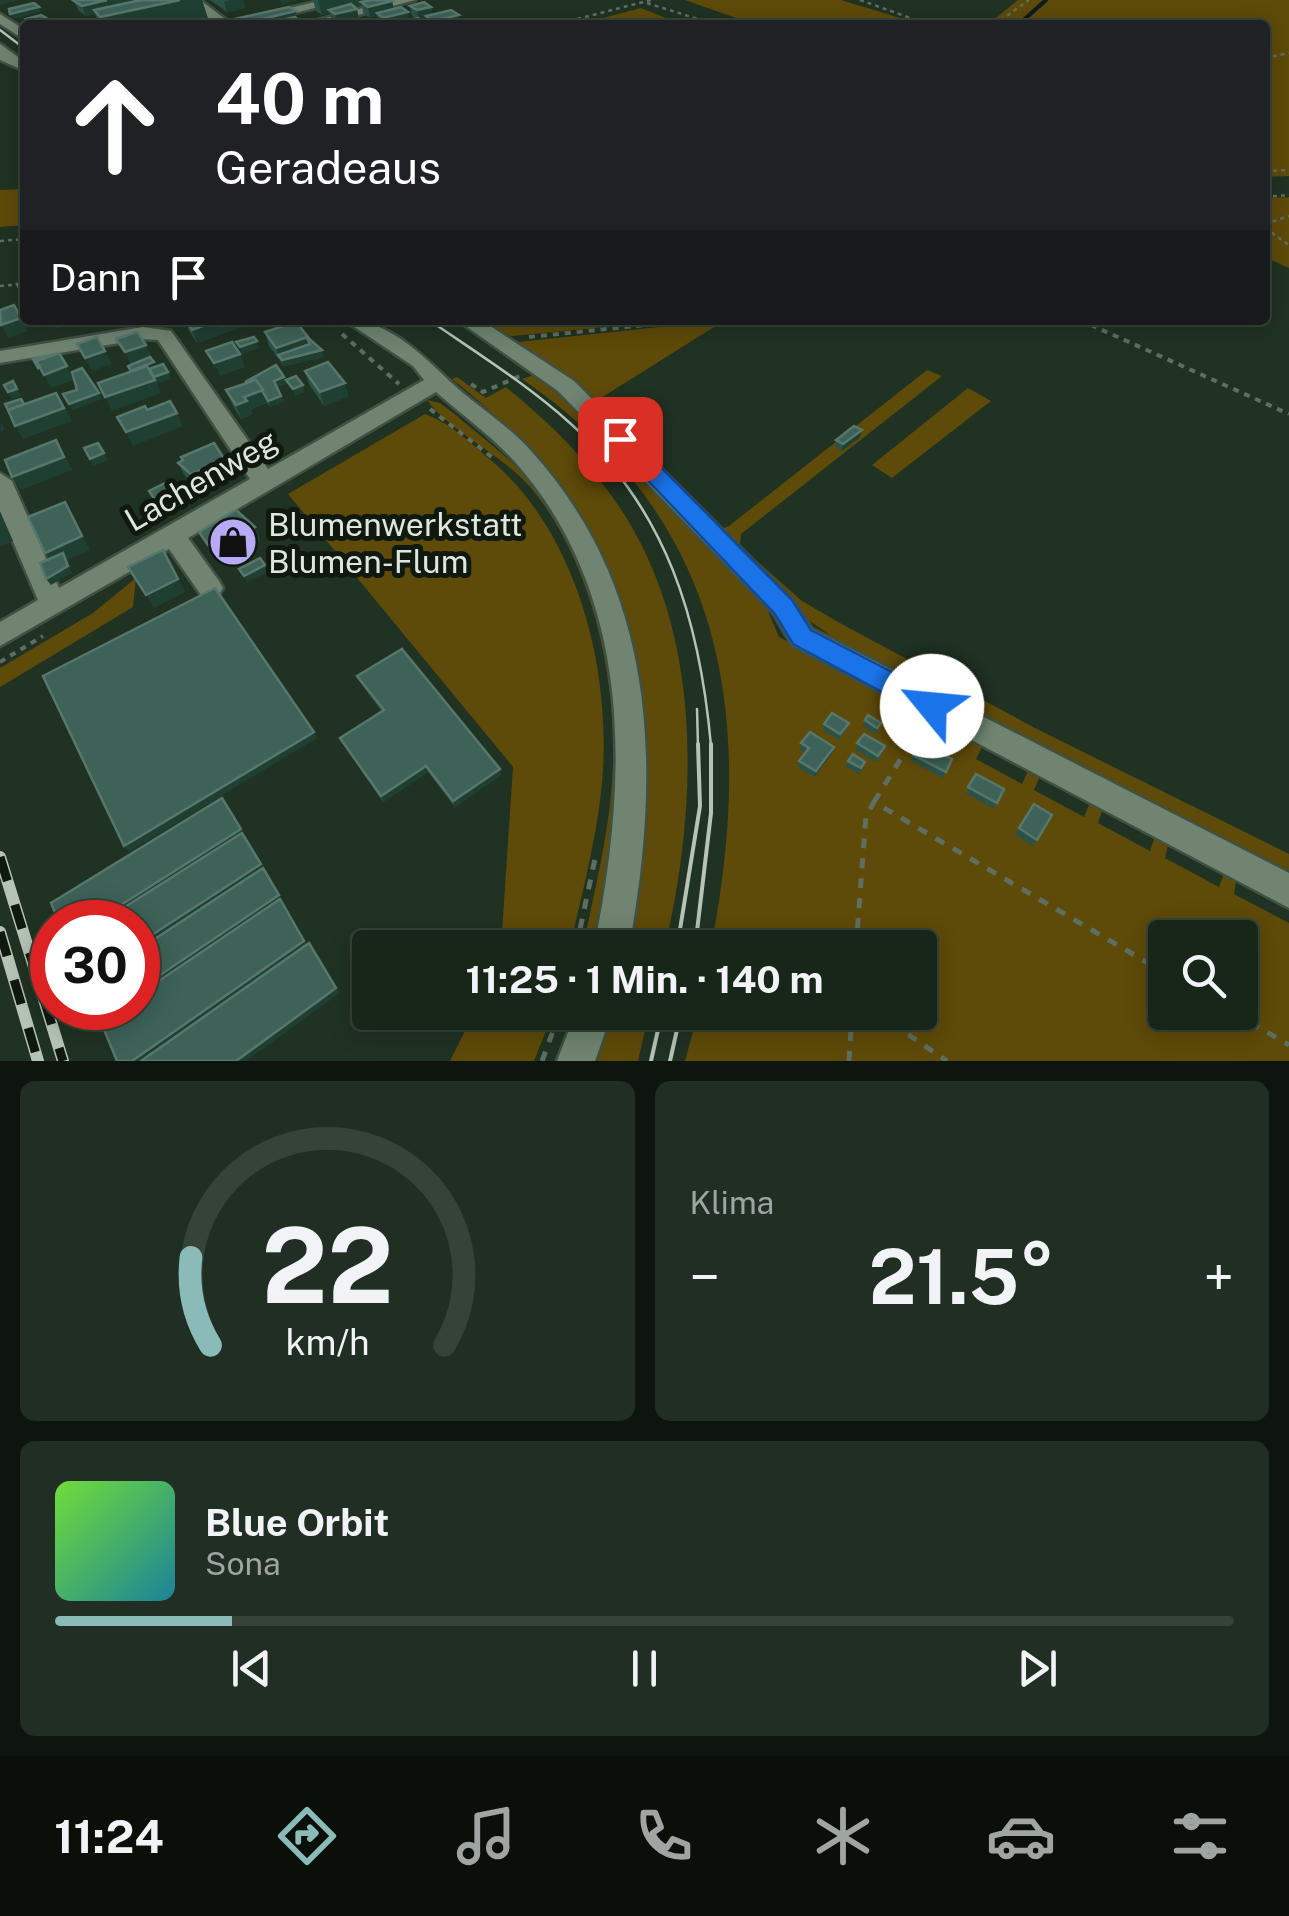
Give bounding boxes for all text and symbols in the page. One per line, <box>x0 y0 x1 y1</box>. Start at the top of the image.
text: 40 m <box>215 57 385 140</box>
icon: ahead <box>50 60 180 190</box>
text: Geradeaus <box>215 141 441 194</box>
icon: arrive <box>161 250 216 305</box>
text: Dann <box>50 255 141 300</box>
pin <box>578 397 663 482</box>
icon: arrive <box>593 412 648 467</box>
street label: Lachenweg <box>118 421 284 539</box>
place label: Blumenwerkstatt Blumen-Flum <box>268 506 523 580</box>
shop icon: Blumenwerkstatt Blumen-Flum <box>207 516 259 568</box>
position arrow <box>880 654 984 758</box>
speed limit sign: 30 <box>30 900 160 1030</box>
map controls <box>1148 920 1258 1030</box>
button: search <box>1148 920 1258 1030</box>
text: 11:25 · 1 Min. · 140 m <box>466 957 823 1002</box>
text: Klima <box>690 1184 774 1221</box>
text: 22 <box>261 1204 393 1326</box>
text: 21.5° <box>869 1233 1055 1321</box>
text: − <box>690 1245 720 1309</box>
text: + <box>1204 1245 1234 1309</box>
text: km/h <box>285 1321 369 1363</box>
text: Blue Orbit <box>205 1500 389 1545</box>
text: Sona <box>205 1545 281 1582</box>
icon: previous <box>224 1641 279 1696</box>
icon: pause <box>617 1641 672 1696</box>
icon: next <box>1010 1641 1065 1696</box>
icon: directions <box>272 1801 342 1871</box>
icon: music <box>451 1801 521 1871</box>
icon: phone <box>629 1801 699 1871</box>
icon: climate <box>808 1801 878 1871</box>
icon: car <box>986 1801 1056 1871</box>
icon: filters <box>1165 1801 1235 1871</box>
text: 11:24 <box>54 1810 164 1863</box>

